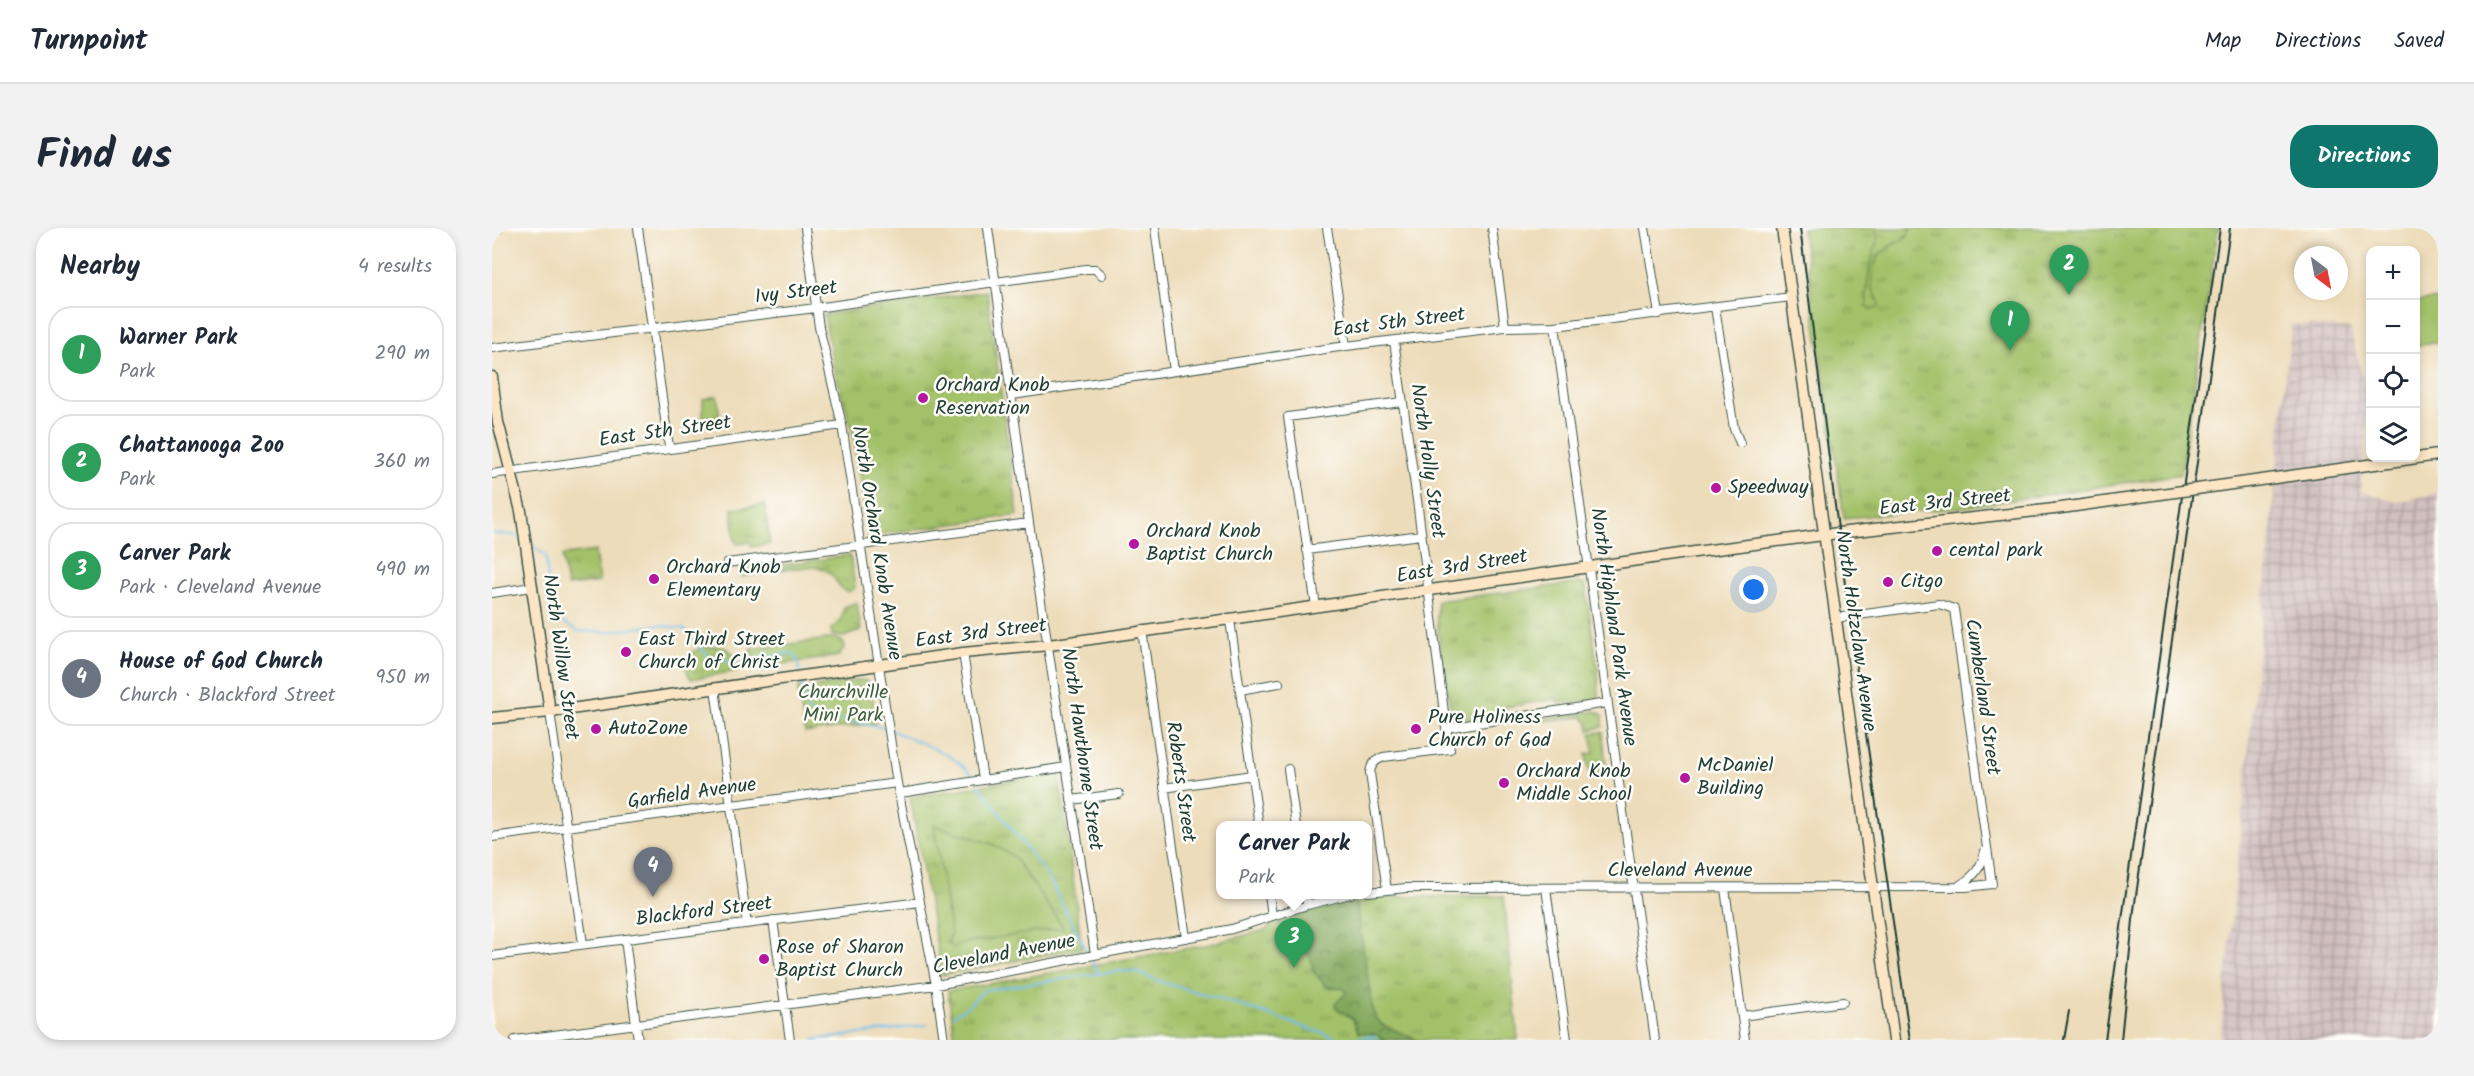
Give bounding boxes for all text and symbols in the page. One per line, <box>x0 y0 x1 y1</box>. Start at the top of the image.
text: Turnpoint <box>30 19 148 64</box>
text: Map <box>2205 25 2241 58</box>
text: Directions <box>2274 25 2361 58</box>
text: Saved <box>2394 25 2444 58</box>
text: Find us <box>36 123 172 190</box>
button: Directions <box>2290 125 2438 188</box>
pin: 2 <box>2050 245 2088 295</box>
text: Nearby <box>60 246 140 288</box>
north arrow <box>2294 246 2348 300</box>
map controls <box>2366 246 2420 462</box>
button: + <box>2366 246 2420 300</box>
text: 4 results <box>358 251 432 283</box>
street label: Ivy Street <box>753 272 839 314</box>
street label: East 5th Street <box>1331 299 1467 347</box>
button: − <box>2366 300 2420 354</box>
pin: 1 <box>1990 302 2030 351</box>
text: Warner Park <box>119 321 237 356</box>
text: 1 <box>78 338 85 370</box>
text: 290 m <box>375 338 430 370</box>
button: locate <box>2366 354 2420 408</box>
text: Park <box>119 356 155 388</box>
place label: Orchard Knob Reservation <box>935 370 1050 425</box>
street label: North Holly Street <box>1400 381 1454 541</box>
marker: Orchard Knob Reservation <box>916 391 930 405</box>
street label: East 5th Street <box>597 407 733 457</box>
button: layers <box>2366 408 2420 462</box>
street label: North Orchard Knob Avenue <box>842 423 910 663</box>
text: Chattanooga Zoo <box>119 429 284 464</box>
text: 2 <box>76 446 87 478</box>
text: 360 m <box>374 446 430 478</box>
text: Park <box>119 464 155 496</box>
place label: Speedway <box>1728 472 1809 504</box>
street label: East 3rd Street <box>1878 480 2013 526</box>
marker: Speedway <box>1709 481 1723 495</box>
street label: North Highland Park Avenue <box>1580 506 1646 748</box>
place label: Orchard Knob Baptist Church <box>1146 516 1273 571</box>
street label: North Holtzclaw Avenue <box>1825 528 1885 734</box>
place label: cental park <box>1949 535 2043 567</box>
text: Carver Park <box>119 537 230 572</box>
marker: Orchard Knob Baptist Church <box>1127 537 1141 551</box>
street label: East 3rd Street <box>1394 541 1530 593</box>
marker: cental park <box>1930 544 1944 558</box>
place label: Orchard Knob Elementary <box>666 552 781 607</box>
text: 3 <box>76 554 87 586</box>
text: 490 m <box>375 554 430 586</box>
place label: Citgo <box>1900 566 1943 598</box>
text: Park · Cleveland Avenue <box>119 572 321 604</box>
street label: North Willow Street <box>533 572 588 742</box>
marker: Orchard Knob Elementary <box>647 572 661 586</box>
your location <box>1739 575 1768 604</box>
marker: Citgo <box>1881 575 1895 589</box>
street label: East 3rd Street <box>913 610 1049 658</box>
street label: Cumberland Street <box>1955 617 2009 777</box>
place label: East Third Street Church of Christ <box>638 624 785 679</box>
text: House of God Church <box>119 645 323 680</box>
marker: East Third Street Church of Christ <box>619 645 633 659</box>
street label: North Hawthorne Street <box>1051 646 1111 853</box>
text: 4 <box>76 662 87 694</box>
text: 950 m <box>376 662 430 694</box>
park label: Churchville Mini Park <box>798 677 888 732</box>
text: Church · Blackford Street <box>119 680 336 712</box>
place label: Pure Holiness Church of God <box>1428 702 1551 757</box>
place label: AutoZone <box>608 713 688 745</box>
street label: Roberts Street <box>1156 719 1204 845</box>
marker: AutoZone <box>589 722 603 736</box>
marker: Pure Holiness Church of God <box>1409 722 1423 736</box>
place label: McDaniel Building <box>1697 750 1773 805</box>
place label: Orchard Knob Middle School <box>1516 756 1632 811</box>
street label: Garfield Avenue <box>626 769 758 819</box>
marker: McDaniel Building <box>1678 771 1692 785</box>
marker: Orchard Knob Middle School <box>1497 776 1511 790</box>
popup <box>1216 821 1372 899</box>
text: Carver Park <box>1238 827 1350 862</box>
pin: 4 <box>634 848 672 897</box>
street label: Cleveland Avenue <box>1607 855 1753 887</box>
text: Park <box>1238 862 1275 894</box>
street label: Blackford Street <box>634 888 774 936</box>
pin: 3 <box>1274 918 1314 968</box>
street label: Cleveland Avenue <box>930 925 1078 985</box>
place label: Rose of Sharon Baptist Church <box>776 932 904 987</box>
marker: Rose of Sharon Baptist Church <box>757 952 771 966</box>

